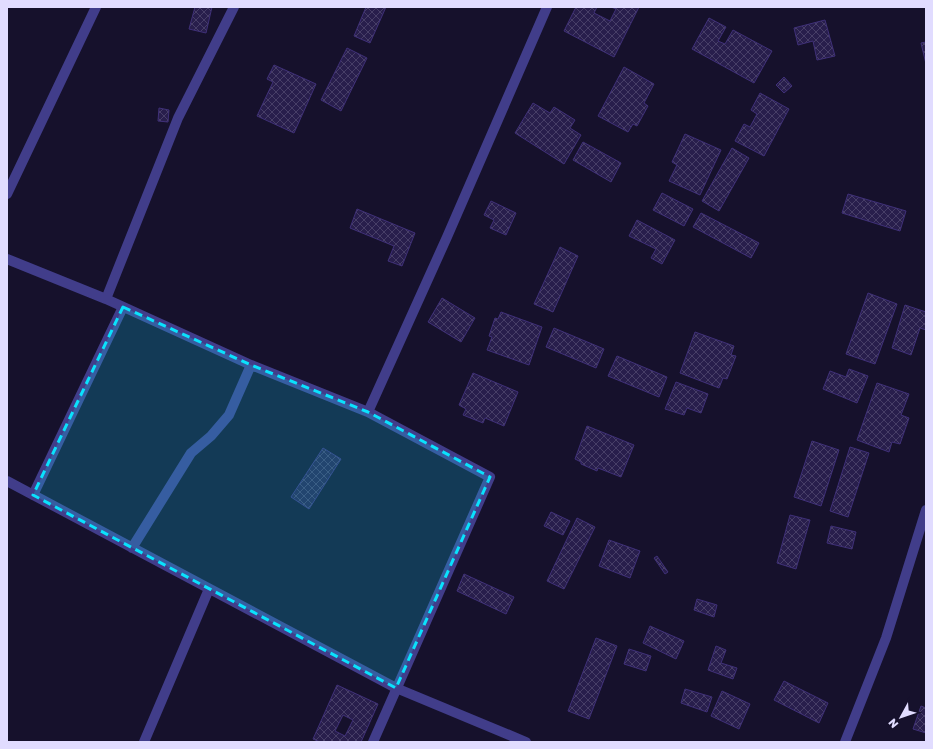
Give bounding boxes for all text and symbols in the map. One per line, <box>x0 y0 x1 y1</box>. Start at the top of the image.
north arrow <box>881 697 921 737</box>
text: N <box>885 716 901 731</box>

